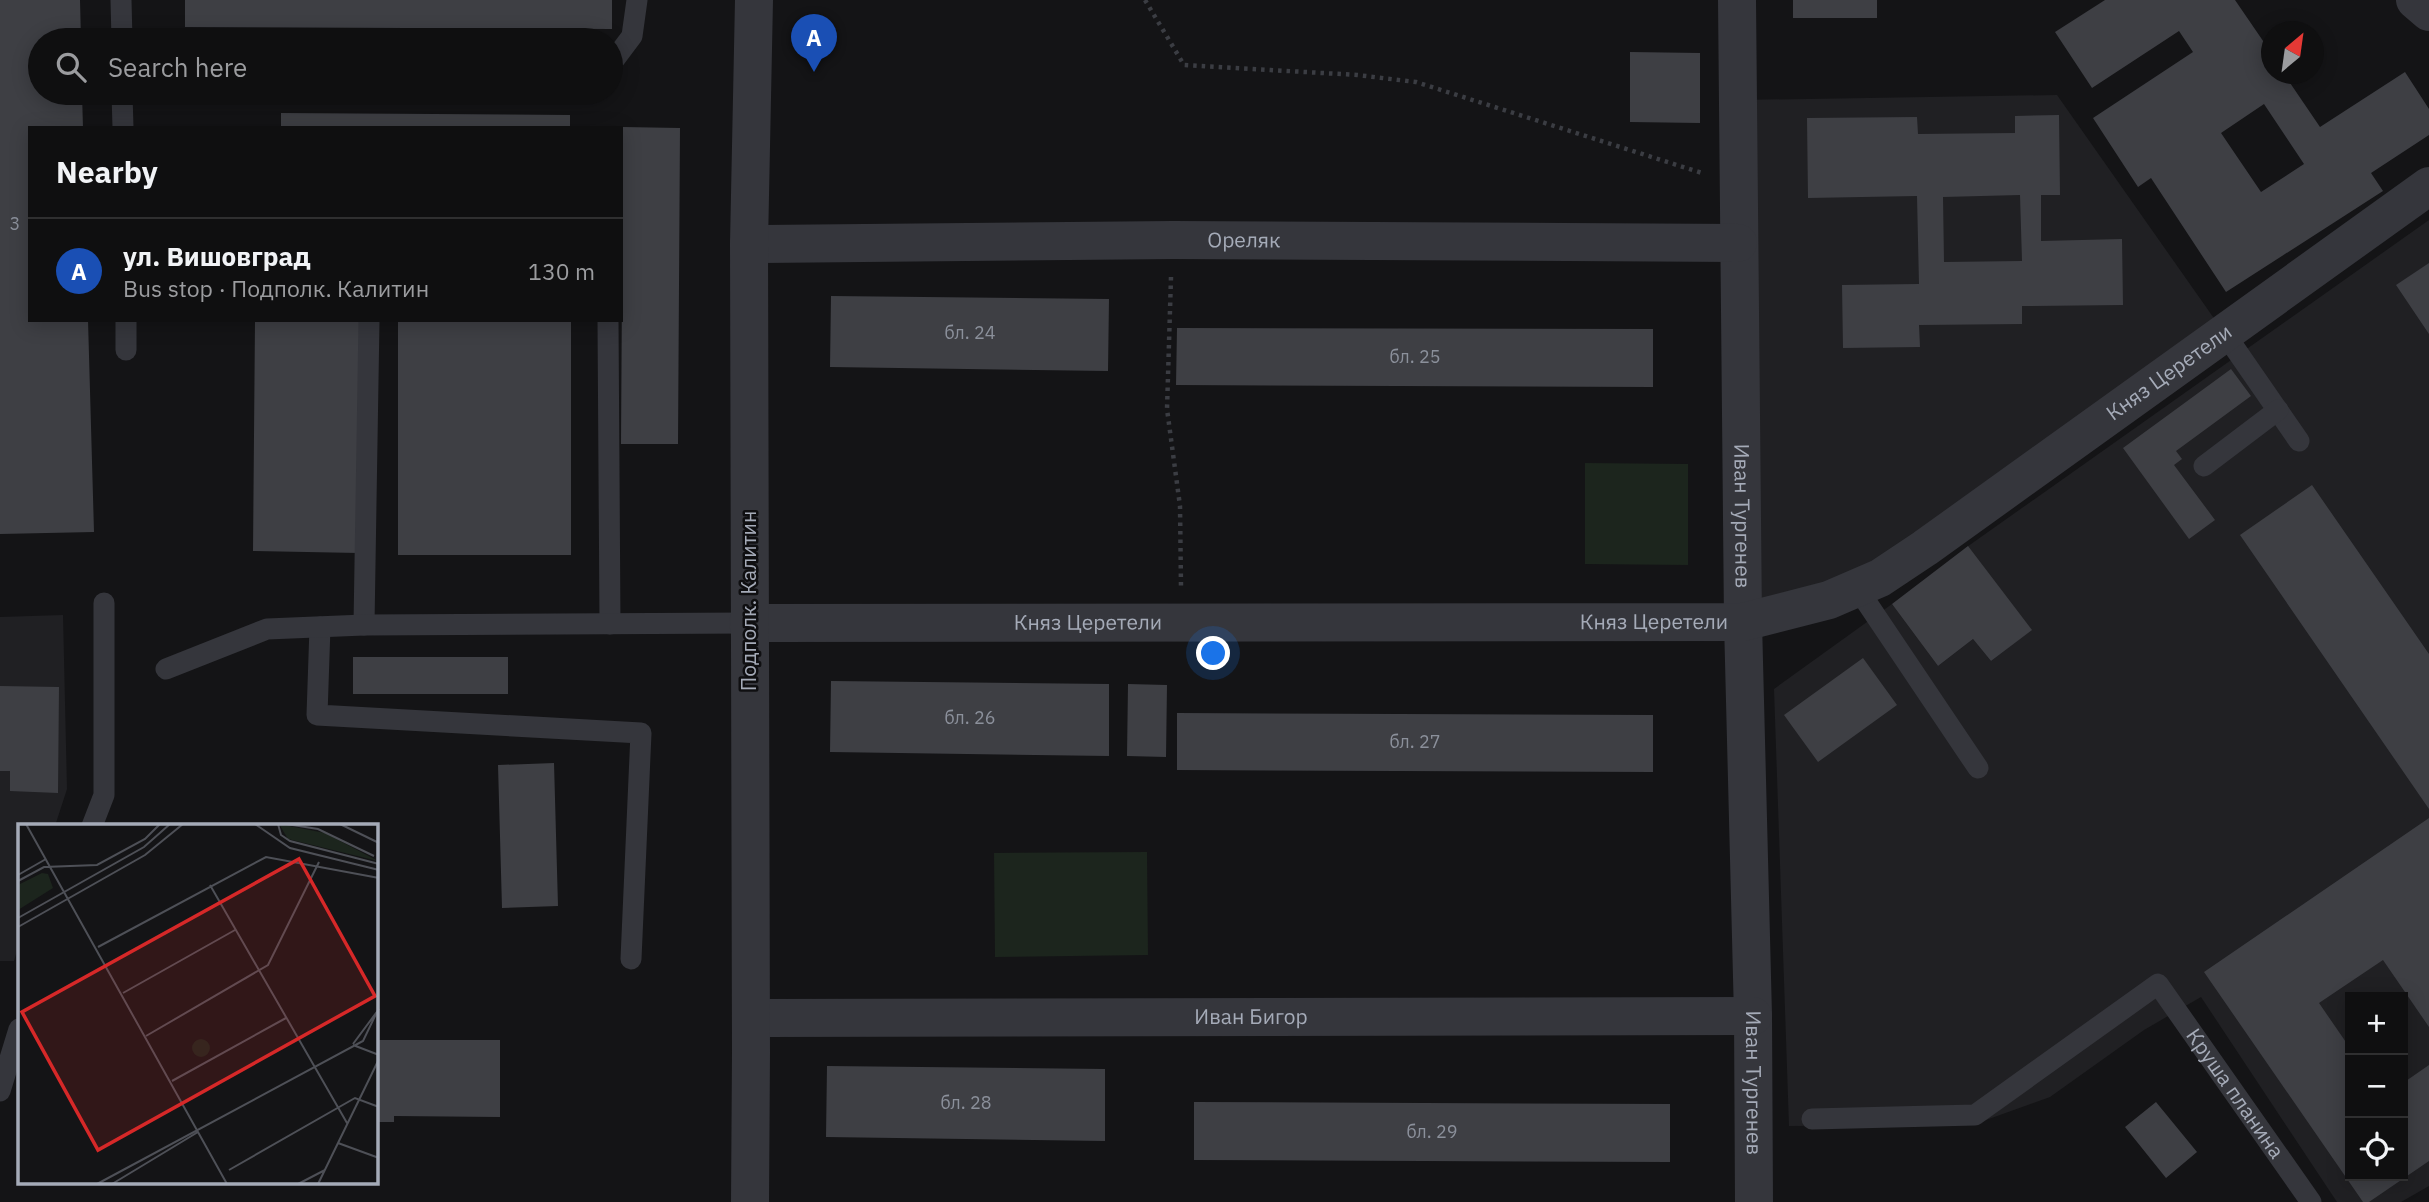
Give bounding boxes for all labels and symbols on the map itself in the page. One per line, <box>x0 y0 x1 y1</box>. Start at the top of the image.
pin: A <box>791 14 837 72</box>
north arrow <box>2261 21 2324 84</box>
house number: 3 <box>10 212 20 235</box>
street label: Ореляк <box>1207 225 1281 254</box>
street label: Княз Церетели <box>2100 317 2237 426</box>
house number: бл. 24 <box>945 321 996 344</box>
house number: бл. 25 <box>1390 345 1441 368</box>
street label: Иван Тургенев <box>1728 443 1758 588</box>
street label: Подполк. Калитин <box>734 511 762 691</box>
street label: Княз Церетели <box>1580 607 1728 635</box>
street label: Княз Церетели <box>1014 608 1162 636</box>
your location <box>1196 636 1230 670</box>
house number: бл. 26 <box>945 706 996 729</box>
house number: бл. 27 <box>1390 730 1441 753</box>
inset map <box>18 824 378 1184</box>
street label: Иван Бигор <box>1194 1002 1308 1030</box>
street label: Иван Тургенев <box>1740 1010 1769 1155</box>
street label: Круша планина <box>2180 1022 2291 1164</box>
house number: бл. 28 <box>941 1091 992 1114</box>
house number: бл. 29 <box>1407 1120 1458 1143</box>

